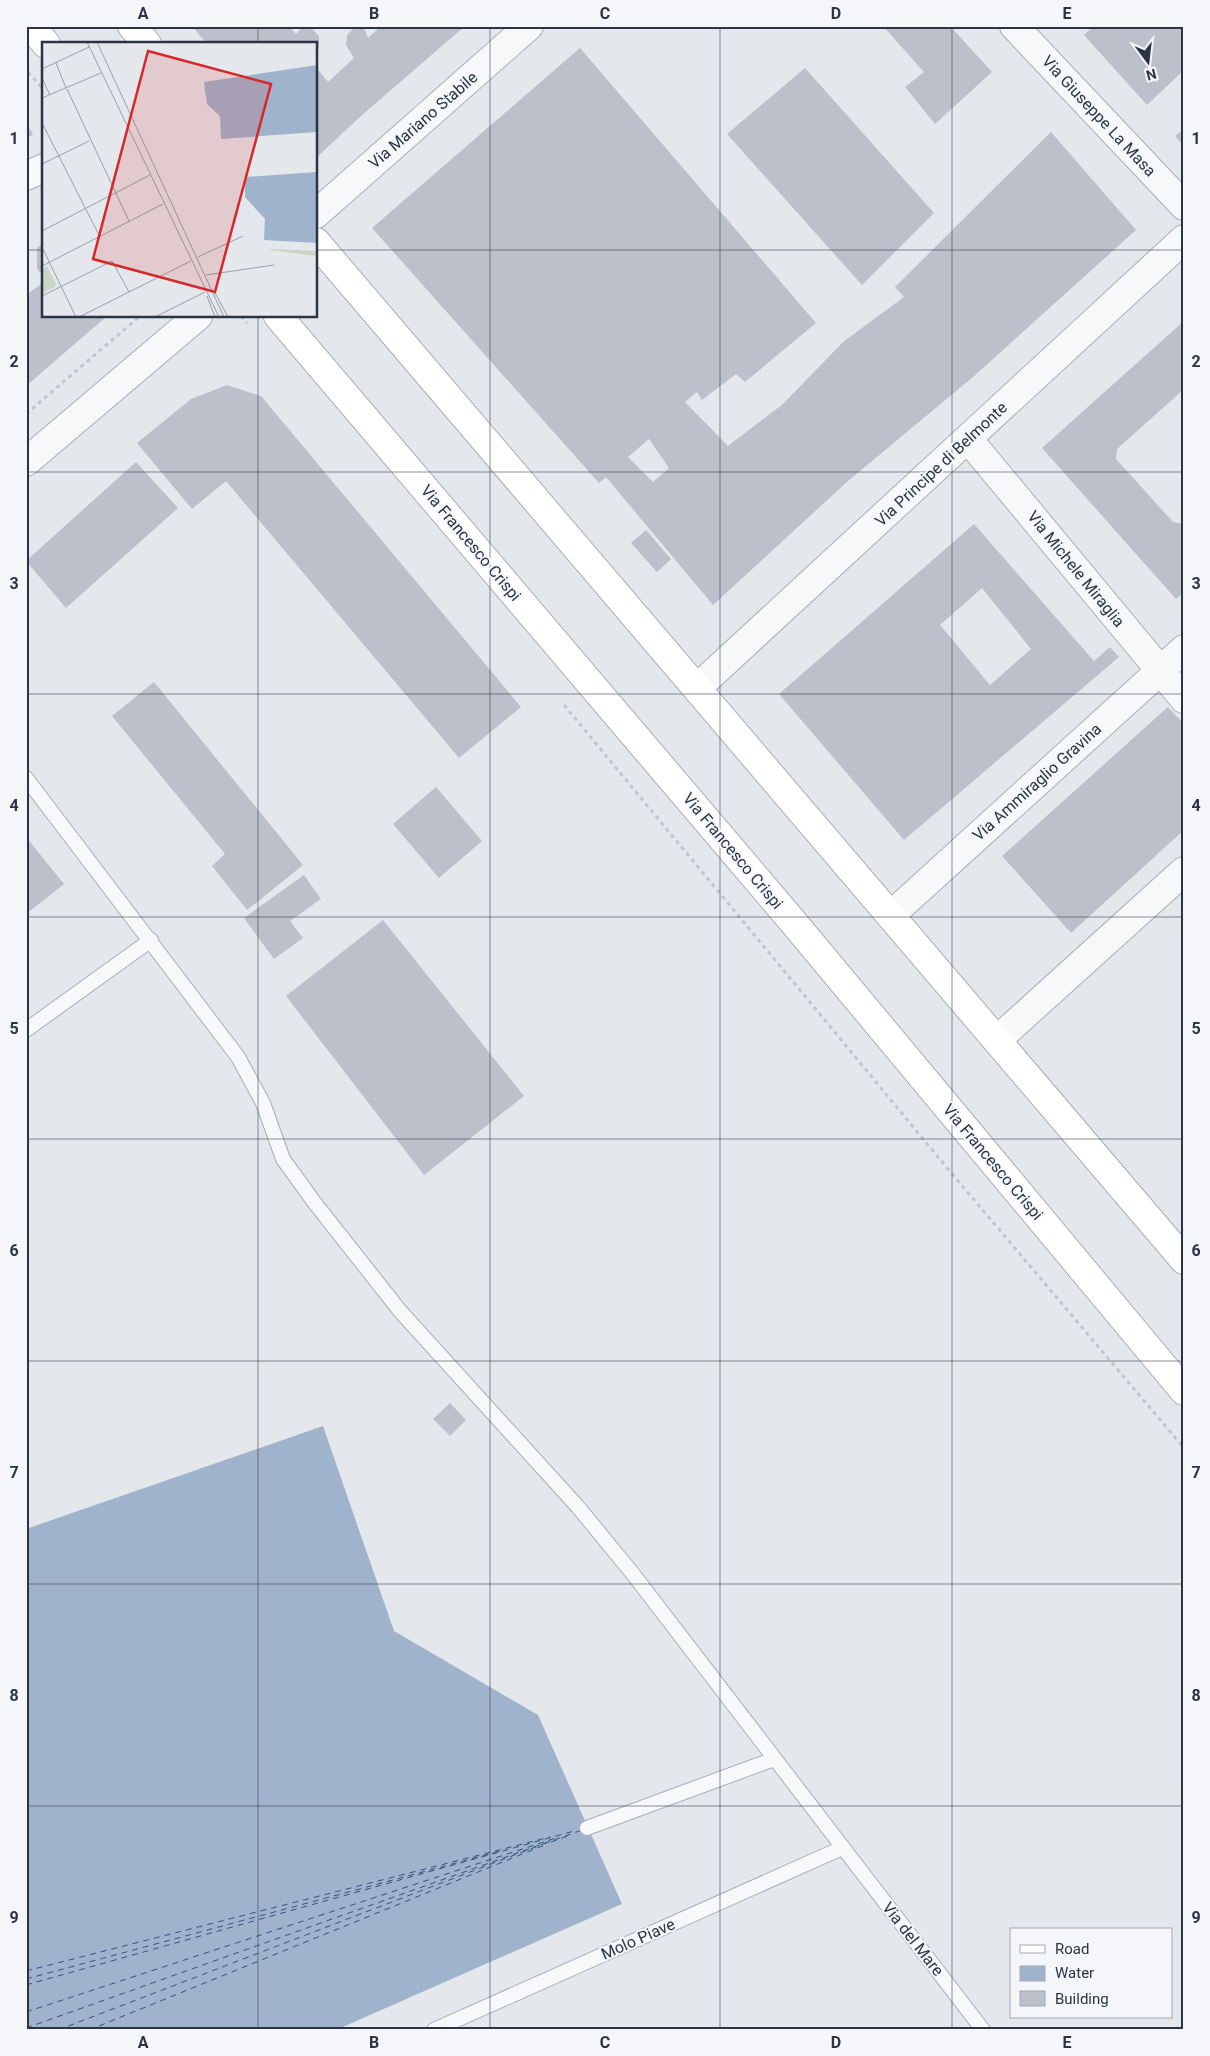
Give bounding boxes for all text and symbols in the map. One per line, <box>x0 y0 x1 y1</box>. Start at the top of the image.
text: A <box>138 4 149 23</box>
text: B <box>369 4 379 23</box>
text: C <box>600 4 610 23</box>
text: D <box>831 4 841 23</box>
text: E <box>1063 4 1072 23</box>
north arrow <box>1122 38 1172 88</box>
inset map <box>42 42 318 318</box>
street label: Via Giuseppe La Masa <box>1038 52 1160 180</box>
text: N <box>1145 66 1158 84</box>
street label: Via Mariano Stabile <box>365 68 481 172</box>
text: 1 <box>9 129 19 148</box>
text: 1 <box>1191 129 1201 148</box>
text: 2 <box>9 352 19 371</box>
text: 2 <box>1191 352 1201 371</box>
street label: Via Principe di Belmonte <box>871 398 1011 530</box>
street label: Via Francesco Crispi <box>417 481 525 605</box>
street label: Via Michele Miraglia <box>1023 507 1129 631</box>
text: 3 <box>9 574 19 593</box>
text: 3 <box>1191 574 1201 593</box>
street label: Via Ammiraglio Gravina <box>969 719 1105 845</box>
street label: Via Francesco Crispi <box>679 789 787 913</box>
text: 4 <box>9 796 19 815</box>
text: 4 <box>1191 796 1201 815</box>
text: 5 <box>9 1019 19 1038</box>
text: 5 <box>1191 1019 1201 1038</box>
street label: Via Francesco Crispi <box>939 1100 1047 1224</box>
text: 6 <box>9 1241 19 1260</box>
text: 6 <box>1191 1241 1201 1260</box>
text: 7 <box>9 1463 19 1482</box>
text: 7 <box>1191 1463 1201 1482</box>
text: 8 <box>9 1686 19 1705</box>
text: 8 <box>1191 1686 1201 1705</box>
street label: Via del Mare <box>878 1898 948 1980</box>
text: 9 <box>9 1908 19 1927</box>
text: 9 <box>1191 1908 1201 1927</box>
street label: Molo Piave <box>598 1914 678 1964</box>
legend <box>1010 1928 1172 2018</box>
text: Road <box>1055 1940 1089 1958</box>
text: Water <box>1055 1964 1094 1982</box>
text: Building <box>1055 1990 1109 2008</box>
text: A <box>138 2033 149 2052</box>
text: B <box>369 2033 379 2052</box>
text: C <box>600 2033 610 2052</box>
text: D <box>831 2033 841 2052</box>
text: E <box>1063 2033 1072 2052</box>

